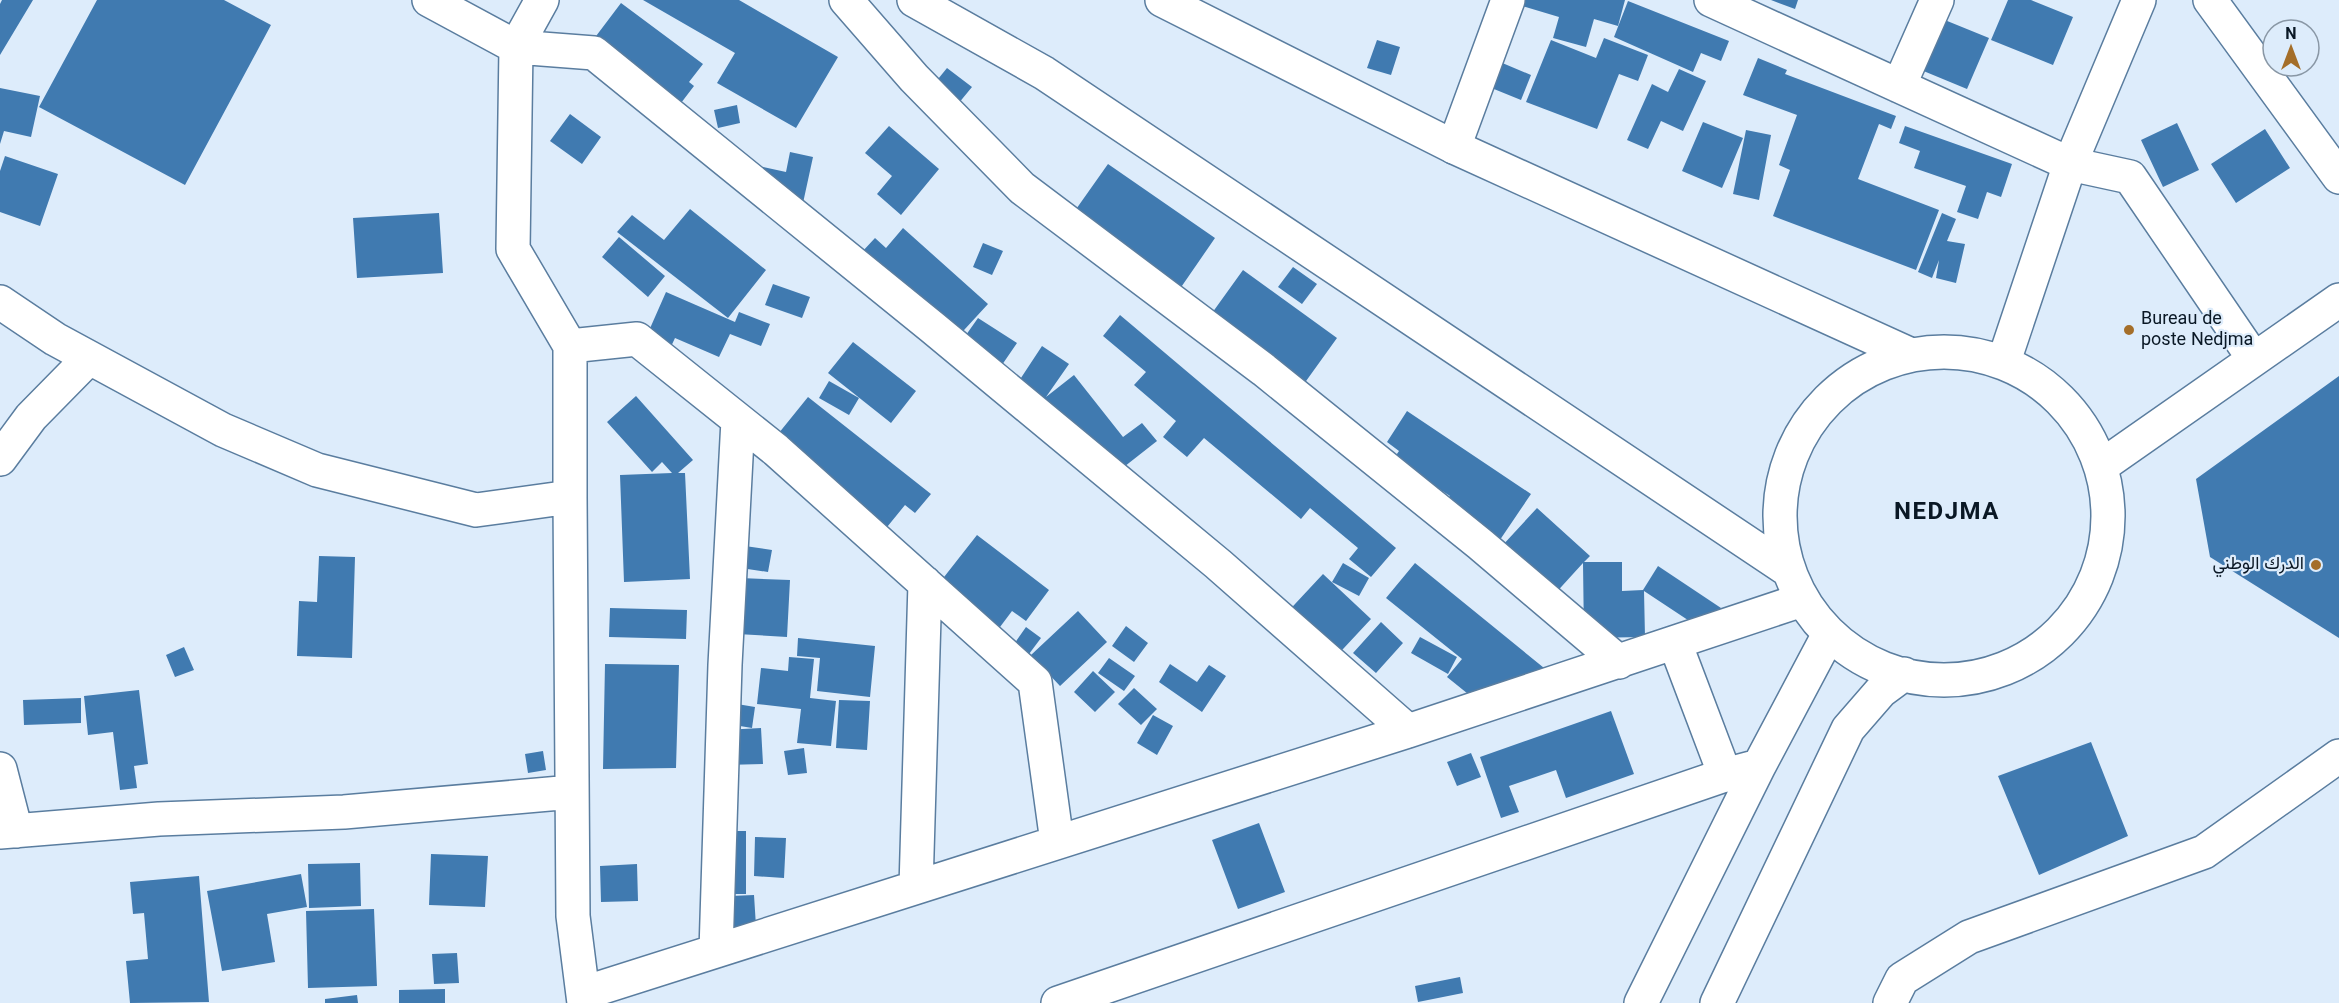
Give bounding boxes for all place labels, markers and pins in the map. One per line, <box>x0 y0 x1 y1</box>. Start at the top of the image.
place label: Bureau de poste Nedjma <box>2141 306 2253 355</box>
marker: Bureau de poste Nedjma <box>2122 323 2136 337</box>
place label: الدرك الوطني <box>2213 551 2304 579</box>
marker: الدرك الوطني <box>2309 558 2323 572</box>

